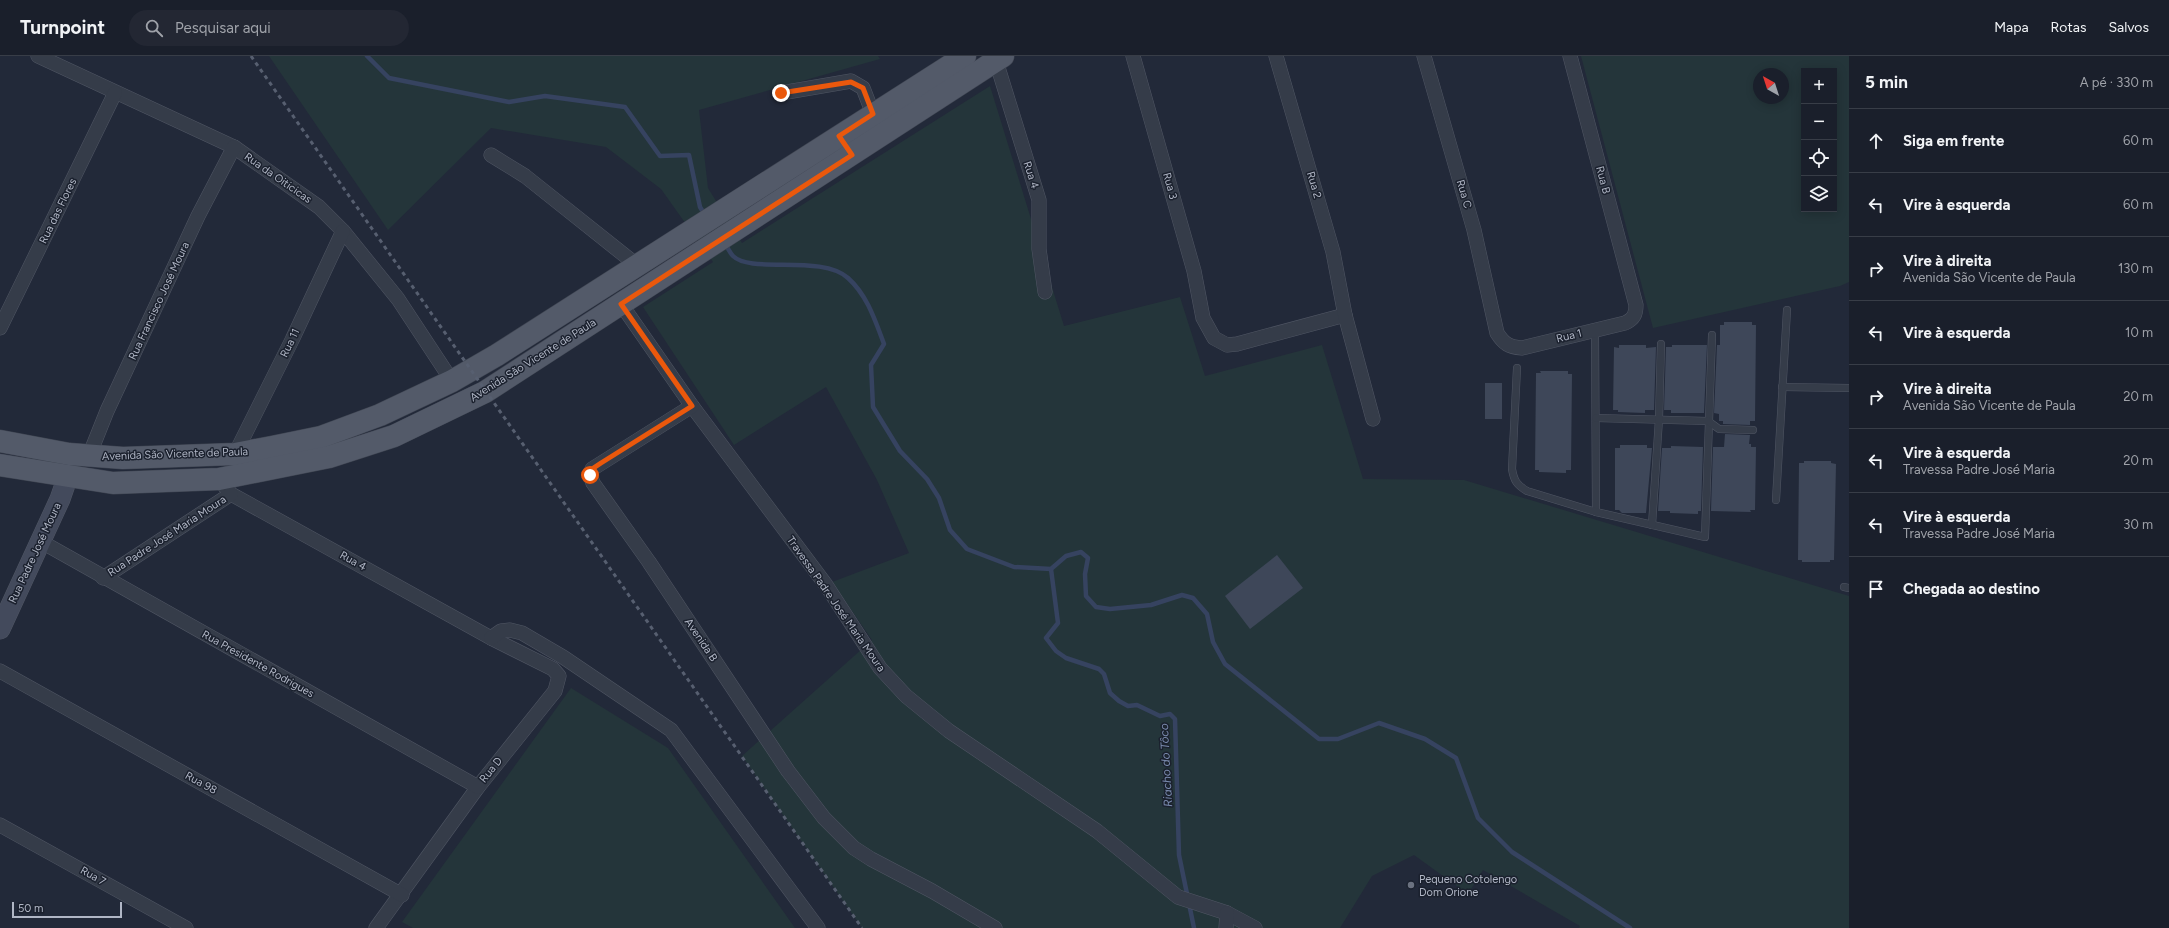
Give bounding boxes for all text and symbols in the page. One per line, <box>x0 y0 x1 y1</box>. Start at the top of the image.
search box <box>129 10 409 46</box>
text: Turnpoint <box>20 16 105 39</box>
icon: search <box>143 17 165 39</box>
text: Pesquisar aqui <box>175 19 271 37</box>
text: Mapa <box>1994 19 2029 36</box>
text: Rotas <box>2051 19 2086 36</box>
text: Salvos <box>2108 19 2149 36</box>
north arrow <box>1753 68 1789 104</box>
map controls <box>1801 68 1837 212</box>
button: + <box>1801 68 1837 104</box>
text: 5 min <box>1865 72 1908 92</box>
text: A pé · 330 m <box>2080 75 2153 90</box>
route end <box>772 84 790 102</box>
button: − <box>1801 104 1837 140</box>
icon: ahead <box>1865 130 1887 152</box>
text: Siga em frente <box>1903 132 2004 150</box>
text: 60 m <box>2123 133 2153 148</box>
button: locate <box>1801 140 1837 176</box>
street label: Rua da Oiticicas <box>242 150 314 206</box>
street label: Rua 4 <box>1020 160 1042 191</box>
street label: Rua B <box>1593 165 1613 196</box>
street label: Rua 2 <box>1304 170 1324 200</box>
street label: Rua 3 <box>1160 171 1180 201</box>
street label: Rua das Flores <box>37 176 79 246</box>
button: layers <box>1801 176 1837 212</box>
street label: Rua C <box>1454 178 1474 210</box>
icon: left <box>1865 194 1887 216</box>
text: Vire à esquerda <box>1903 196 2010 214</box>
text: 60 m <box>2123 197 2153 212</box>
street label: Rua Francisco José Moura <box>126 240 192 362</box>
text: Vire à direita <box>1903 252 1992 270</box>
icon: right <box>1865 258 1887 280</box>
text: 130 m <box>2118 261 2153 276</box>
text: Avenida São Vicente de Paula <box>1903 270 2076 285</box>
street label: Avenida São Vicente de Paula <box>468 316 598 404</box>
icon: left <box>1865 322 1887 344</box>
text: Vire à esquerda <box>1903 324 2010 342</box>
text: 10 m <box>2125 325 2153 340</box>
street label: Rua 11 <box>277 326 303 360</box>
street label: Rua 1 <box>1555 327 1583 345</box>
text: Vire à direita <box>1903 380 1992 398</box>
icon: right <box>1865 386 1887 408</box>
text: 20 m <box>2123 389 2153 404</box>
text: Avenida São Vicente de Paula <box>1903 398 2076 413</box>
text: Vire à esquerda <box>1903 444 2010 462</box>
street label: Avenida São Vicente de Paula <box>102 445 248 463</box>
icon: left <box>1865 450 1887 472</box>
text: 20 m <box>2123 453 2153 468</box>
text: Travessa Padre José Maria <box>1903 462 2055 477</box>
route start <box>581 466 599 484</box>
street label: Rua Padre José Maria Moura <box>105 493 229 579</box>
street label: Rua Padre José Moura <box>6 501 64 605</box>
text: Vire à esquerda <box>1903 508 2010 526</box>
icon: left <box>1865 514 1887 536</box>
text: 30 m <box>2123 517 2153 532</box>
text: Travessa Padre José Maria <box>1903 526 2055 541</box>
street label: Travessa Padre José Maria Moura <box>784 534 888 674</box>
street label: Rua 4 <box>338 548 369 574</box>
icon: arrive <box>1865 578 1887 600</box>
text: Chegada ao destino <box>1903 580 2040 598</box>
street label: Avenida B <box>682 616 720 664</box>
street label: Rua Presidente Rodrigues <box>200 628 316 700</box>
water label: Riacho do Tôco <box>1157 723 1175 807</box>
street label: Rua D <box>477 754 505 785</box>
street label: Rua 98 <box>183 769 219 797</box>
street label: Rua 7 <box>78 864 108 888</box>
place label: Pequeno Cotolengo Dom Orione <box>1419 873 1517 899</box>
marker: Pequeno Cotolengo Dom Orione <box>1406 880 1416 890</box>
scale bar <box>12 900 122 919</box>
text: 50 m <box>18 902 43 915</box>

